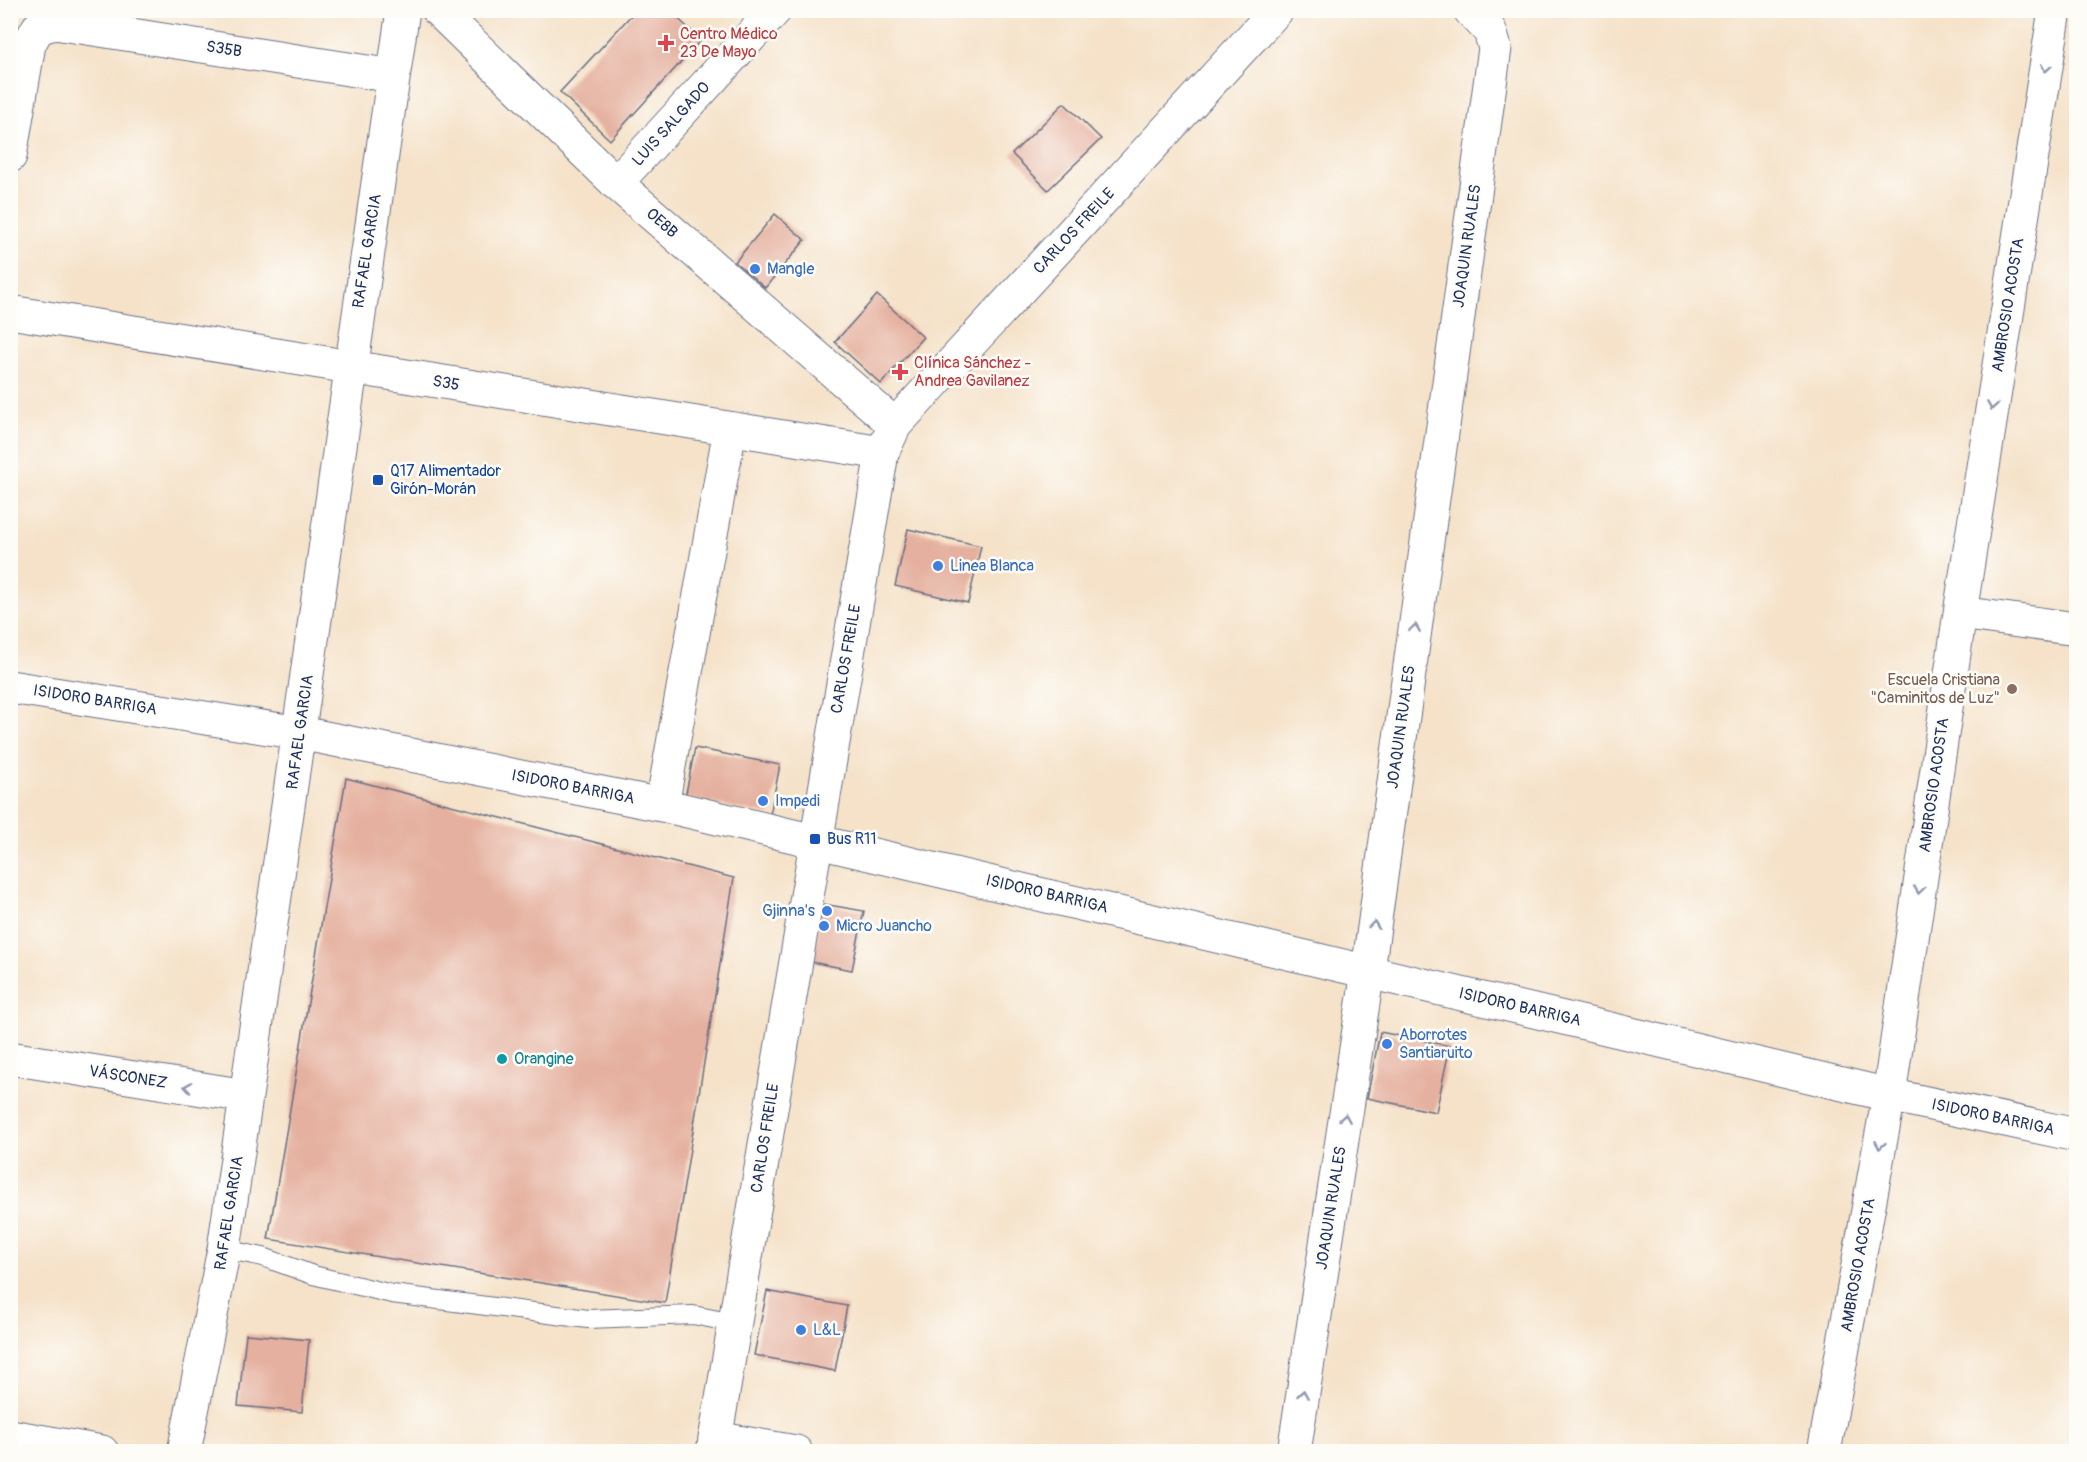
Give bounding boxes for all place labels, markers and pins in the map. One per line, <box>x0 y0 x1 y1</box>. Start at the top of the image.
place label: Centro Médico 23 De Mayo <box>680 24 778 62</box>
marker: Centro Médico 23 De Mayo <box>657 34 675 52</box>
place label: Mangle <box>767 259 814 279</box>
marker: Mangle <box>748 262 762 276</box>
place label: Clínica Sánchez - Andrea Gavilanez <box>914 353 1031 391</box>
marker: Clínica Sánchez - Andrea Gavilanez <box>891 363 909 381</box>
place label: Q17 Alimentador Girón-Morán <box>390 461 501 499</box>
marker: Q17 Alimentador Girón-Morán <box>371 473 385 487</box>
place label: Linea Blanca <box>950 556 1034 576</box>
marker: Linea Blanca <box>931 559 945 573</box>
place label: Escuela Cristiana "Caminitos de Luz" <box>1870 670 2000 708</box>
marker: Escuela Cristiana "Caminitos de Luz" <box>2005 682 2019 696</box>
place label: Impedi <box>775 791 820 811</box>
marker: Impedi <box>756 794 770 808</box>
place label: Bus R11 <box>827 829 877 849</box>
marker: Bus R11 <box>808 832 822 846</box>
place label: Gjinna's <box>762 901 815 921</box>
marker: Gjinna's <box>820 904 834 918</box>
place label: Micro Juancho <box>836 916 932 936</box>
marker: Micro Juancho <box>817 919 831 933</box>
place label: Aborrotes Santiaruito <box>1399 1025 1473 1063</box>
marker: Aborrotes Santiaruito <box>1380 1037 1394 1051</box>
place label: Orangine <box>514 1049 574 1069</box>
marker: Orangine <box>495 1052 509 1066</box>
place label: L&L <box>813 1320 841 1340</box>
marker: L&L <box>794 1323 808 1337</box>

